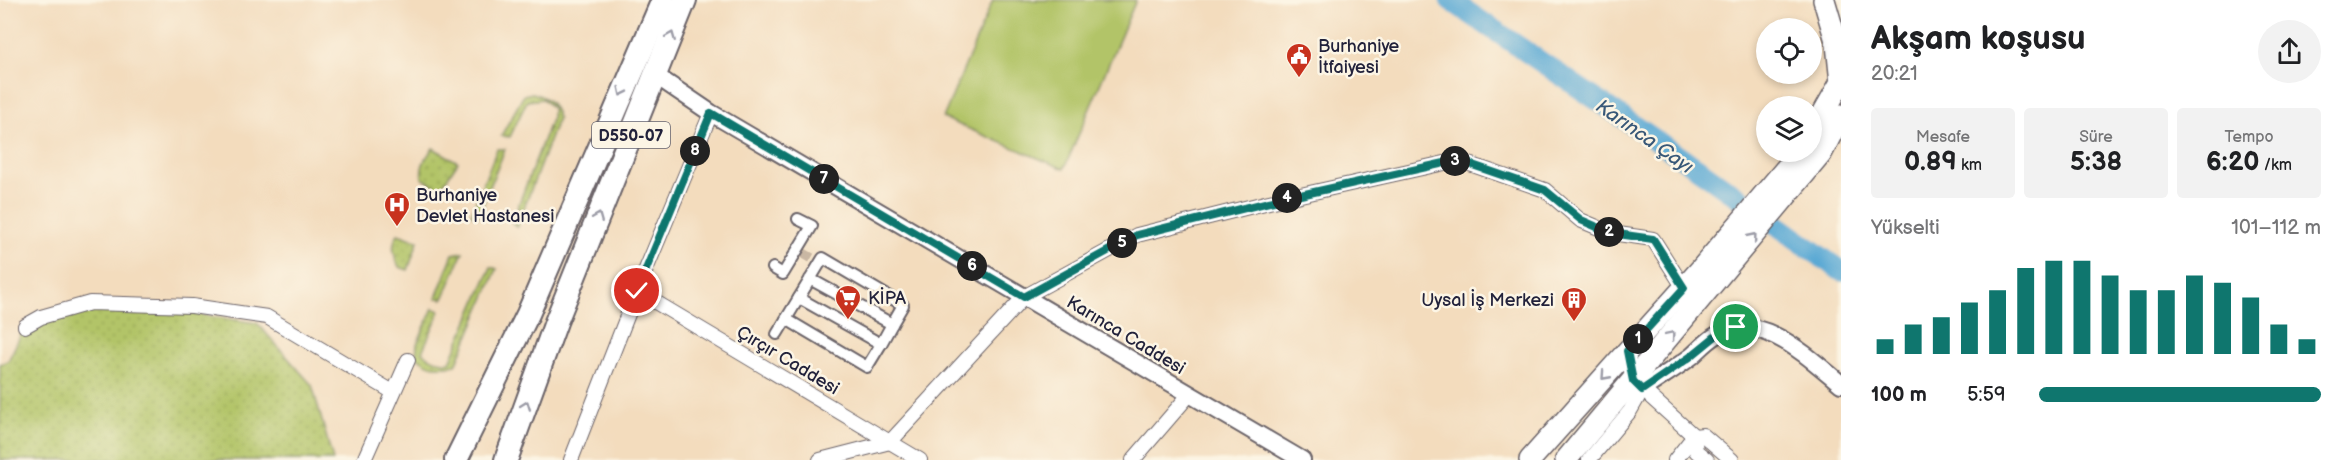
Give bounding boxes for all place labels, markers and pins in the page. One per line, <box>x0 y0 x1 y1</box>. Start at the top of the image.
place label: Burhaniye İtfaiyesi <box>1318 36 1399 78</box>
public building icon: Burhaniye İtfaiyesi <box>1284 41 1314 79</box>
pin: 8 <box>680 136 710 166</box>
pin: 3 <box>1440 146 1470 176</box>
pin: 7 <box>809 164 839 194</box>
pin: 4 <box>1272 183 1302 213</box>
place label: Burhaniye Devlet Hastanesi <box>416 185 554 227</box>
hospital icon: Burhaniye Devlet Hastanesi <box>382 190 412 228</box>
pin: 2 <box>1594 217 1624 247</box>
pin: 5 <box>1107 228 1137 258</box>
pin: 6 <box>957 251 987 281</box>
pin <box>611 265 662 316</box>
supermarket icon: KİPA <box>833 283 863 321</box>
building icon: Uysal İş Merkezi <box>1559 285 1589 323</box>
place label: KİPA <box>868 287 906 309</box>
place label: Uysal İş Merkezi <box>1421 289 1554 311</box>
pin <box>1710 301 1761 352</box>
pin: 1 <box>1623 324 1653 354</box>

